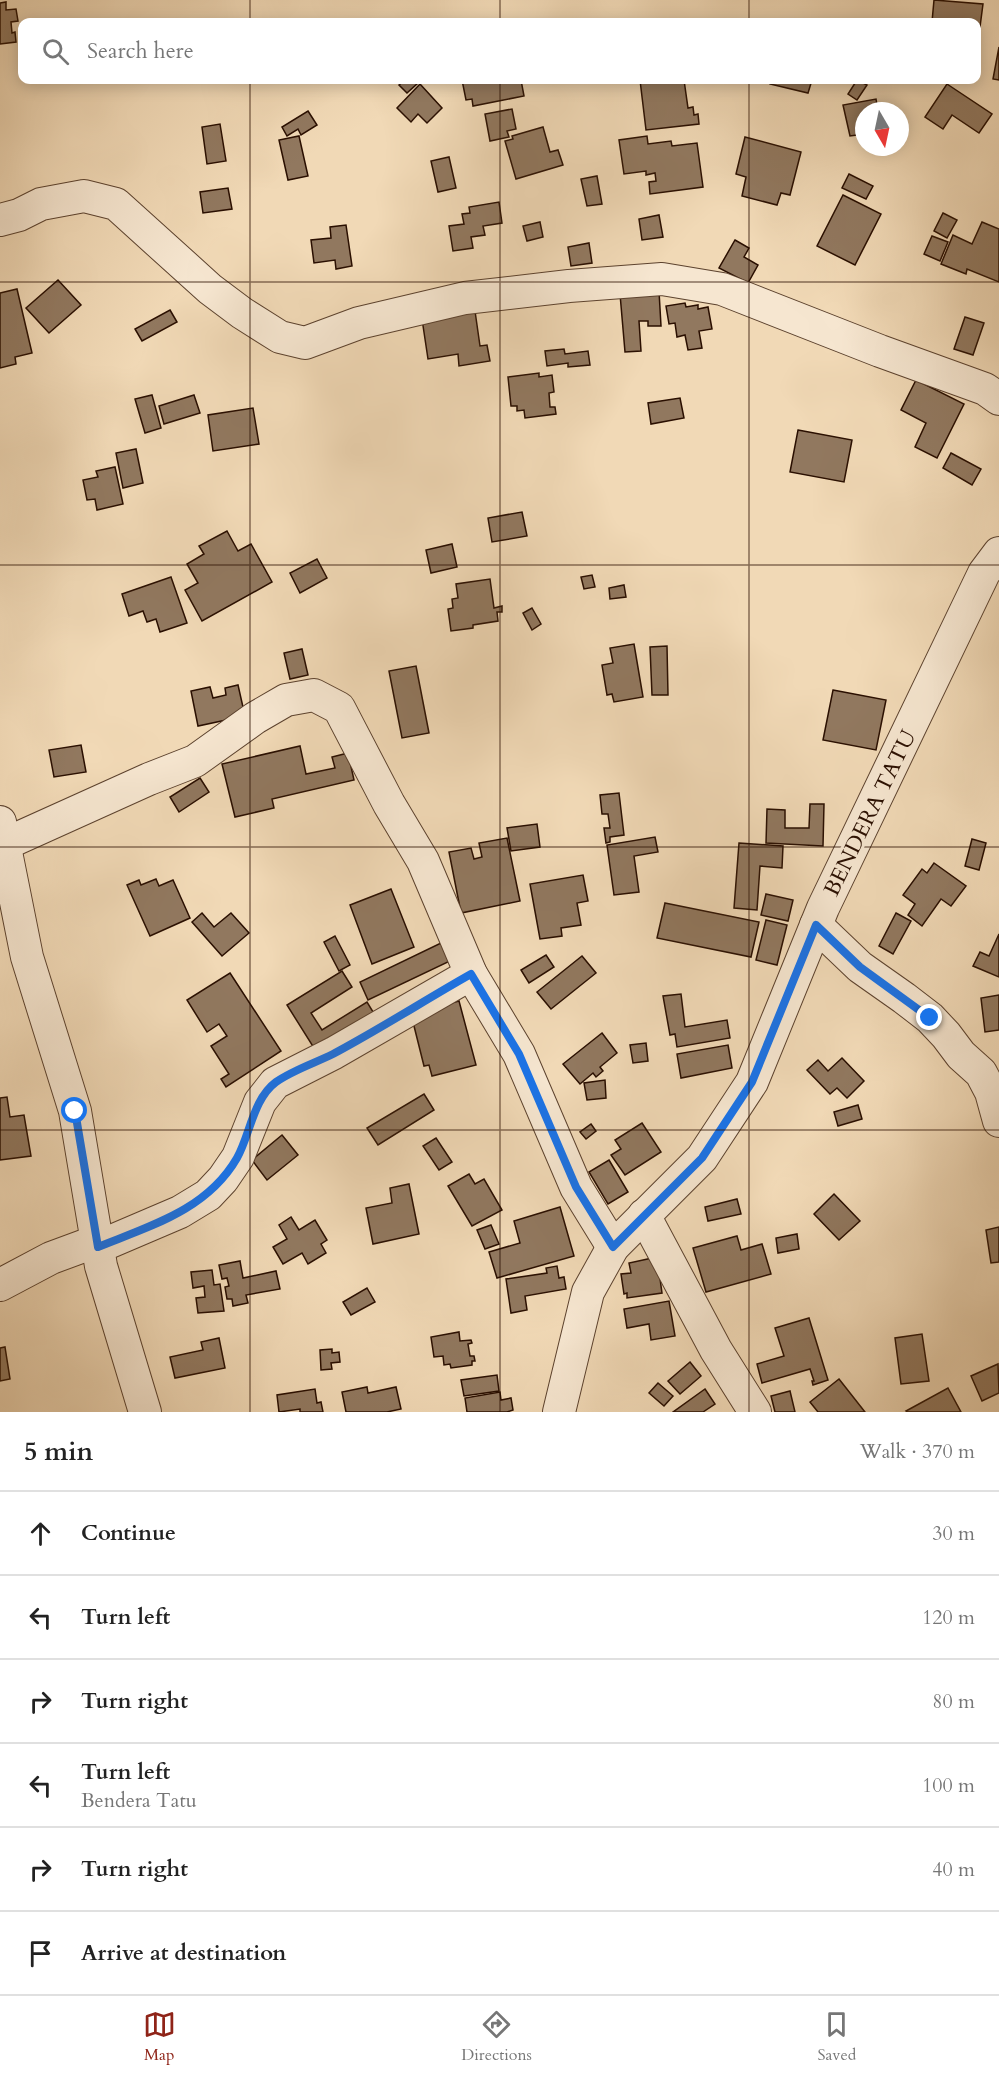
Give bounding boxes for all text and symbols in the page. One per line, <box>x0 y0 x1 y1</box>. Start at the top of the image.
search box <box>18 18 981 84</box>
icon: search <box>39 35 72 68</box>
text: Search here <box>87 36 194 66</box>
north arrow <box>855 102 909 156</box>
street label: BENDERA TATU <box>817 725 923 901</box>
route end <box>916 1004 942 1030</box>
route start <box>61 1097 87 1123</box>
text: 5 min <box>24 1434 93 1469</box>
text: Walk · 370 m <box>860 1438 975 1465</box>
icon: ahead <box>24 1517 57 1550</box>
text: Continue <box>81 1518 176 1548</box>
text: 30 m <box>932 1520 975 1547</box>
icon: left <box>24 1601 57 1634</box>
text: Turn left <box>81 1602 170 1632</box>
text: 120 m <box>922 1604 975 1631</box>
icon: right <box>24 1685 57 1718</box>
text: Turn right <box>81 1686 188 1716</box>
text: 80 m <box>932 1688 975 1715</box>
text: Turn left <box>81 1757 170 1787</box>
icon: left <box>24 1769 57 1802</box>
text: 100 m <box>922 1772 975 1799</box>
text: Bendera Tatu <box>81 1787 197 1814</box>
icon: right <box>24 1853 57 1886</box>
text: Turn right <box>81 1854 188 1884</box>
text: 40 m <box>932 1856 975 1883</box>
icon: arrive <box>24 1937 57 1970</box>
text: Arrive at destination <box>81 1938 286 1968</box>
tab: Map <box>143 2008 176 2066</box>
tab: Directions <box>461 2008 532 2066</box>
tab: Saved <box>817 2008 856 2066</box>

